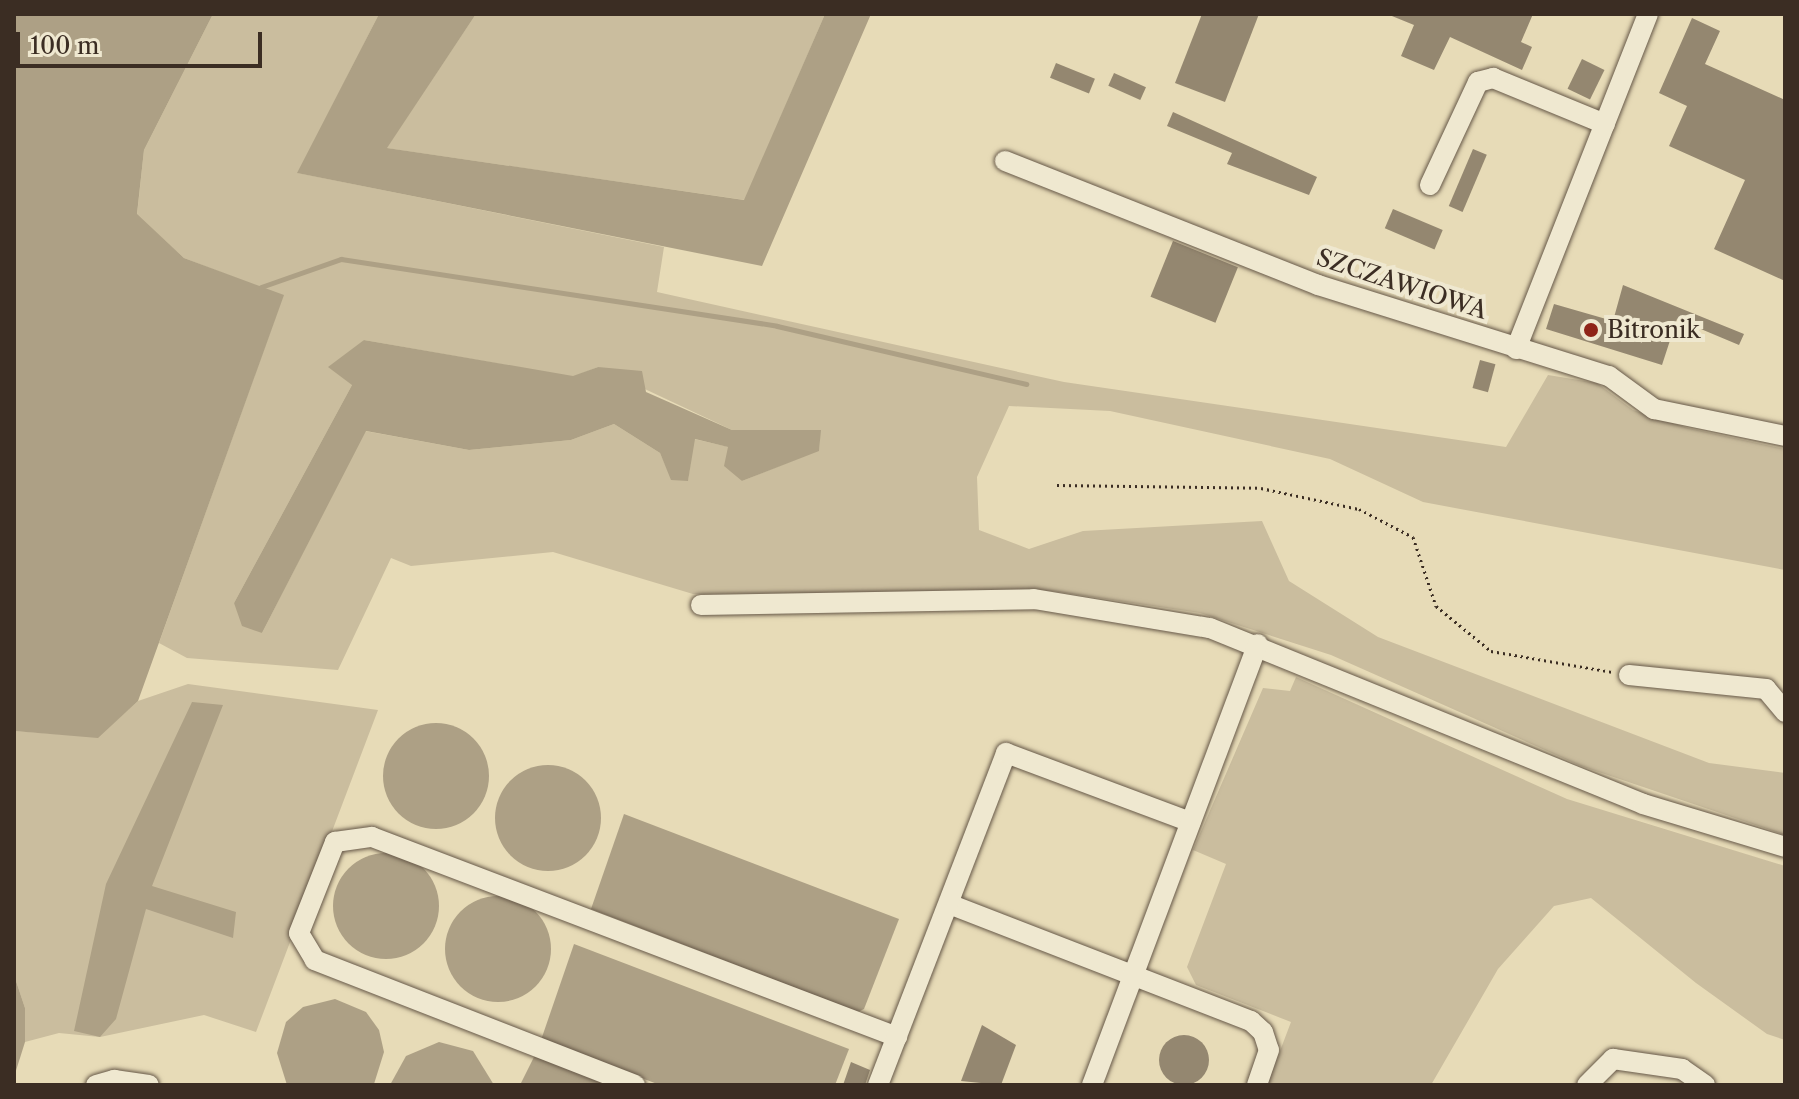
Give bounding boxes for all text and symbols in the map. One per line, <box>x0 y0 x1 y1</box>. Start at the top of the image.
scale bar <box>20 16 266 66</box>
text: 100 m <box>30 31 99 60</box>
street label: SZCZAWIOWA <box>1313 243 1491 325</box>
place label: Bitronik <box>1607 316 1700 344</box>
marker: Bitronik <box>1582 321 1600 339</box>

